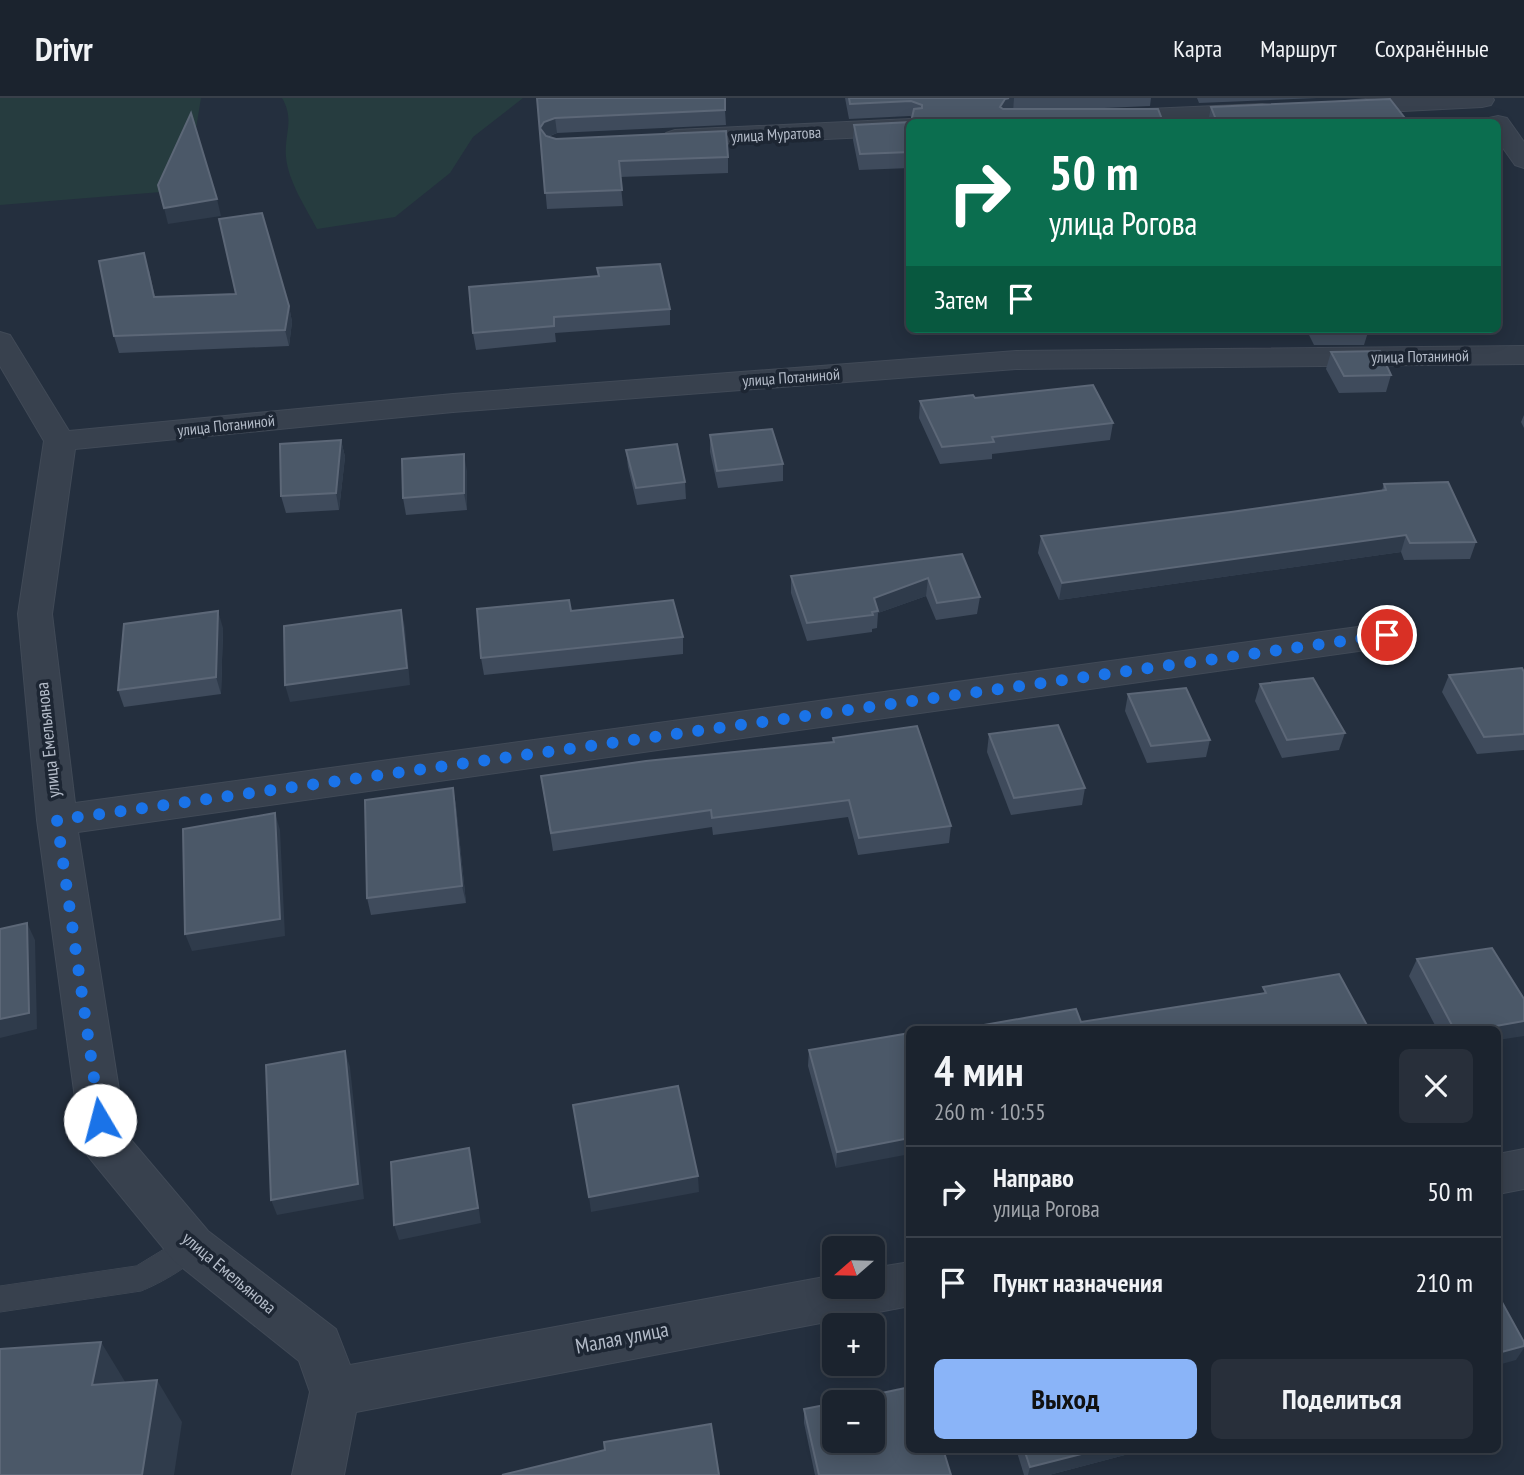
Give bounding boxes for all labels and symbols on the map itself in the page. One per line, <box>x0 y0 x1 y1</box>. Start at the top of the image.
street label: улица Муратова <box>730 122 822 146</box>
street label: улица Потаниной <box>1371 345 1469 367</box>
street label: улица Потаниной <box>742 364 840 390</box>
street label: улица Потаниной <box>176 410 276 440</box>
pin <box>1357 605 1417 665</box>
street label: улица Емельянова <box>30 681 65 799</box>
position arrow <box>63 1083 137 1157</box>
street label: улица Емельянова <box>177 1226 281 1319</box>
north arrow <box>822 1236 886 1298</box>
street label: Малая улица <box>573 1315 671 1360</box>

